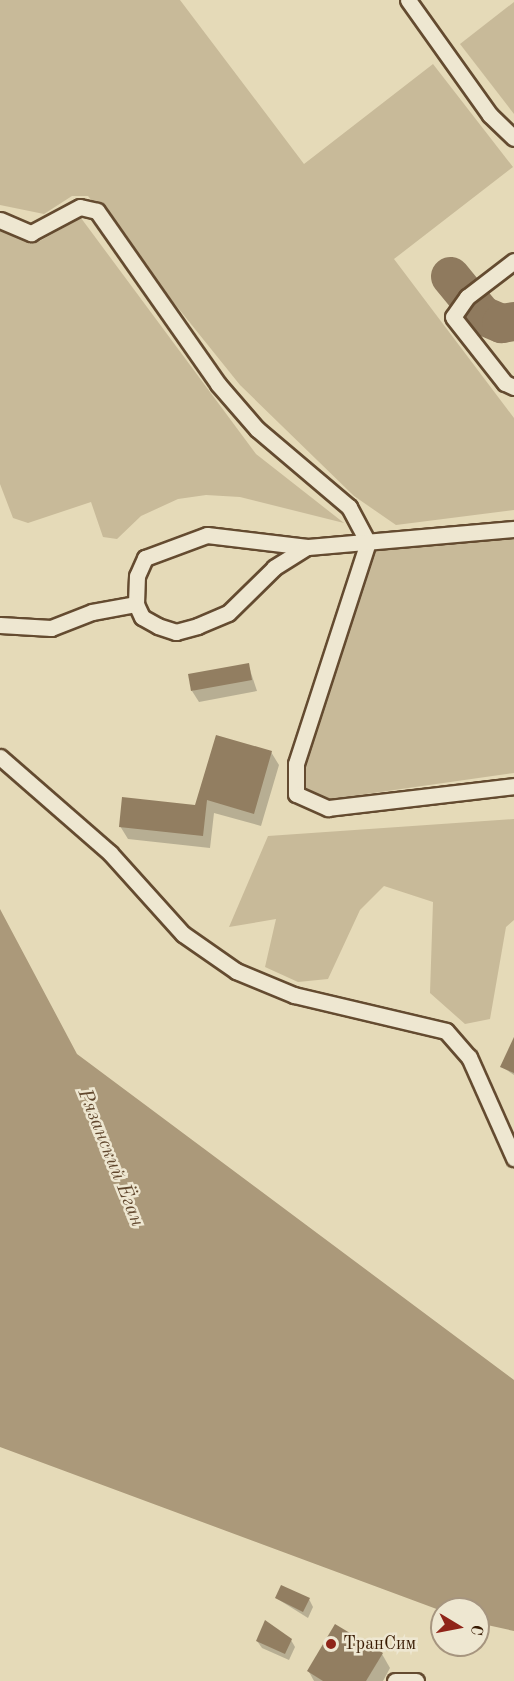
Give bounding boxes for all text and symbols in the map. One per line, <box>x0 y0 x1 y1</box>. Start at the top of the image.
water label: Рязанский Ёган <box>71 1086 149 1230</box>
north arrow <box>430 1597 490 1657</box>
text: С <box>467 1623 485 1636</box>
place label: ТранСим <box>343 1633 416 1655</box>
marker: ТранСим <box>324 1637 338 1651</box>

